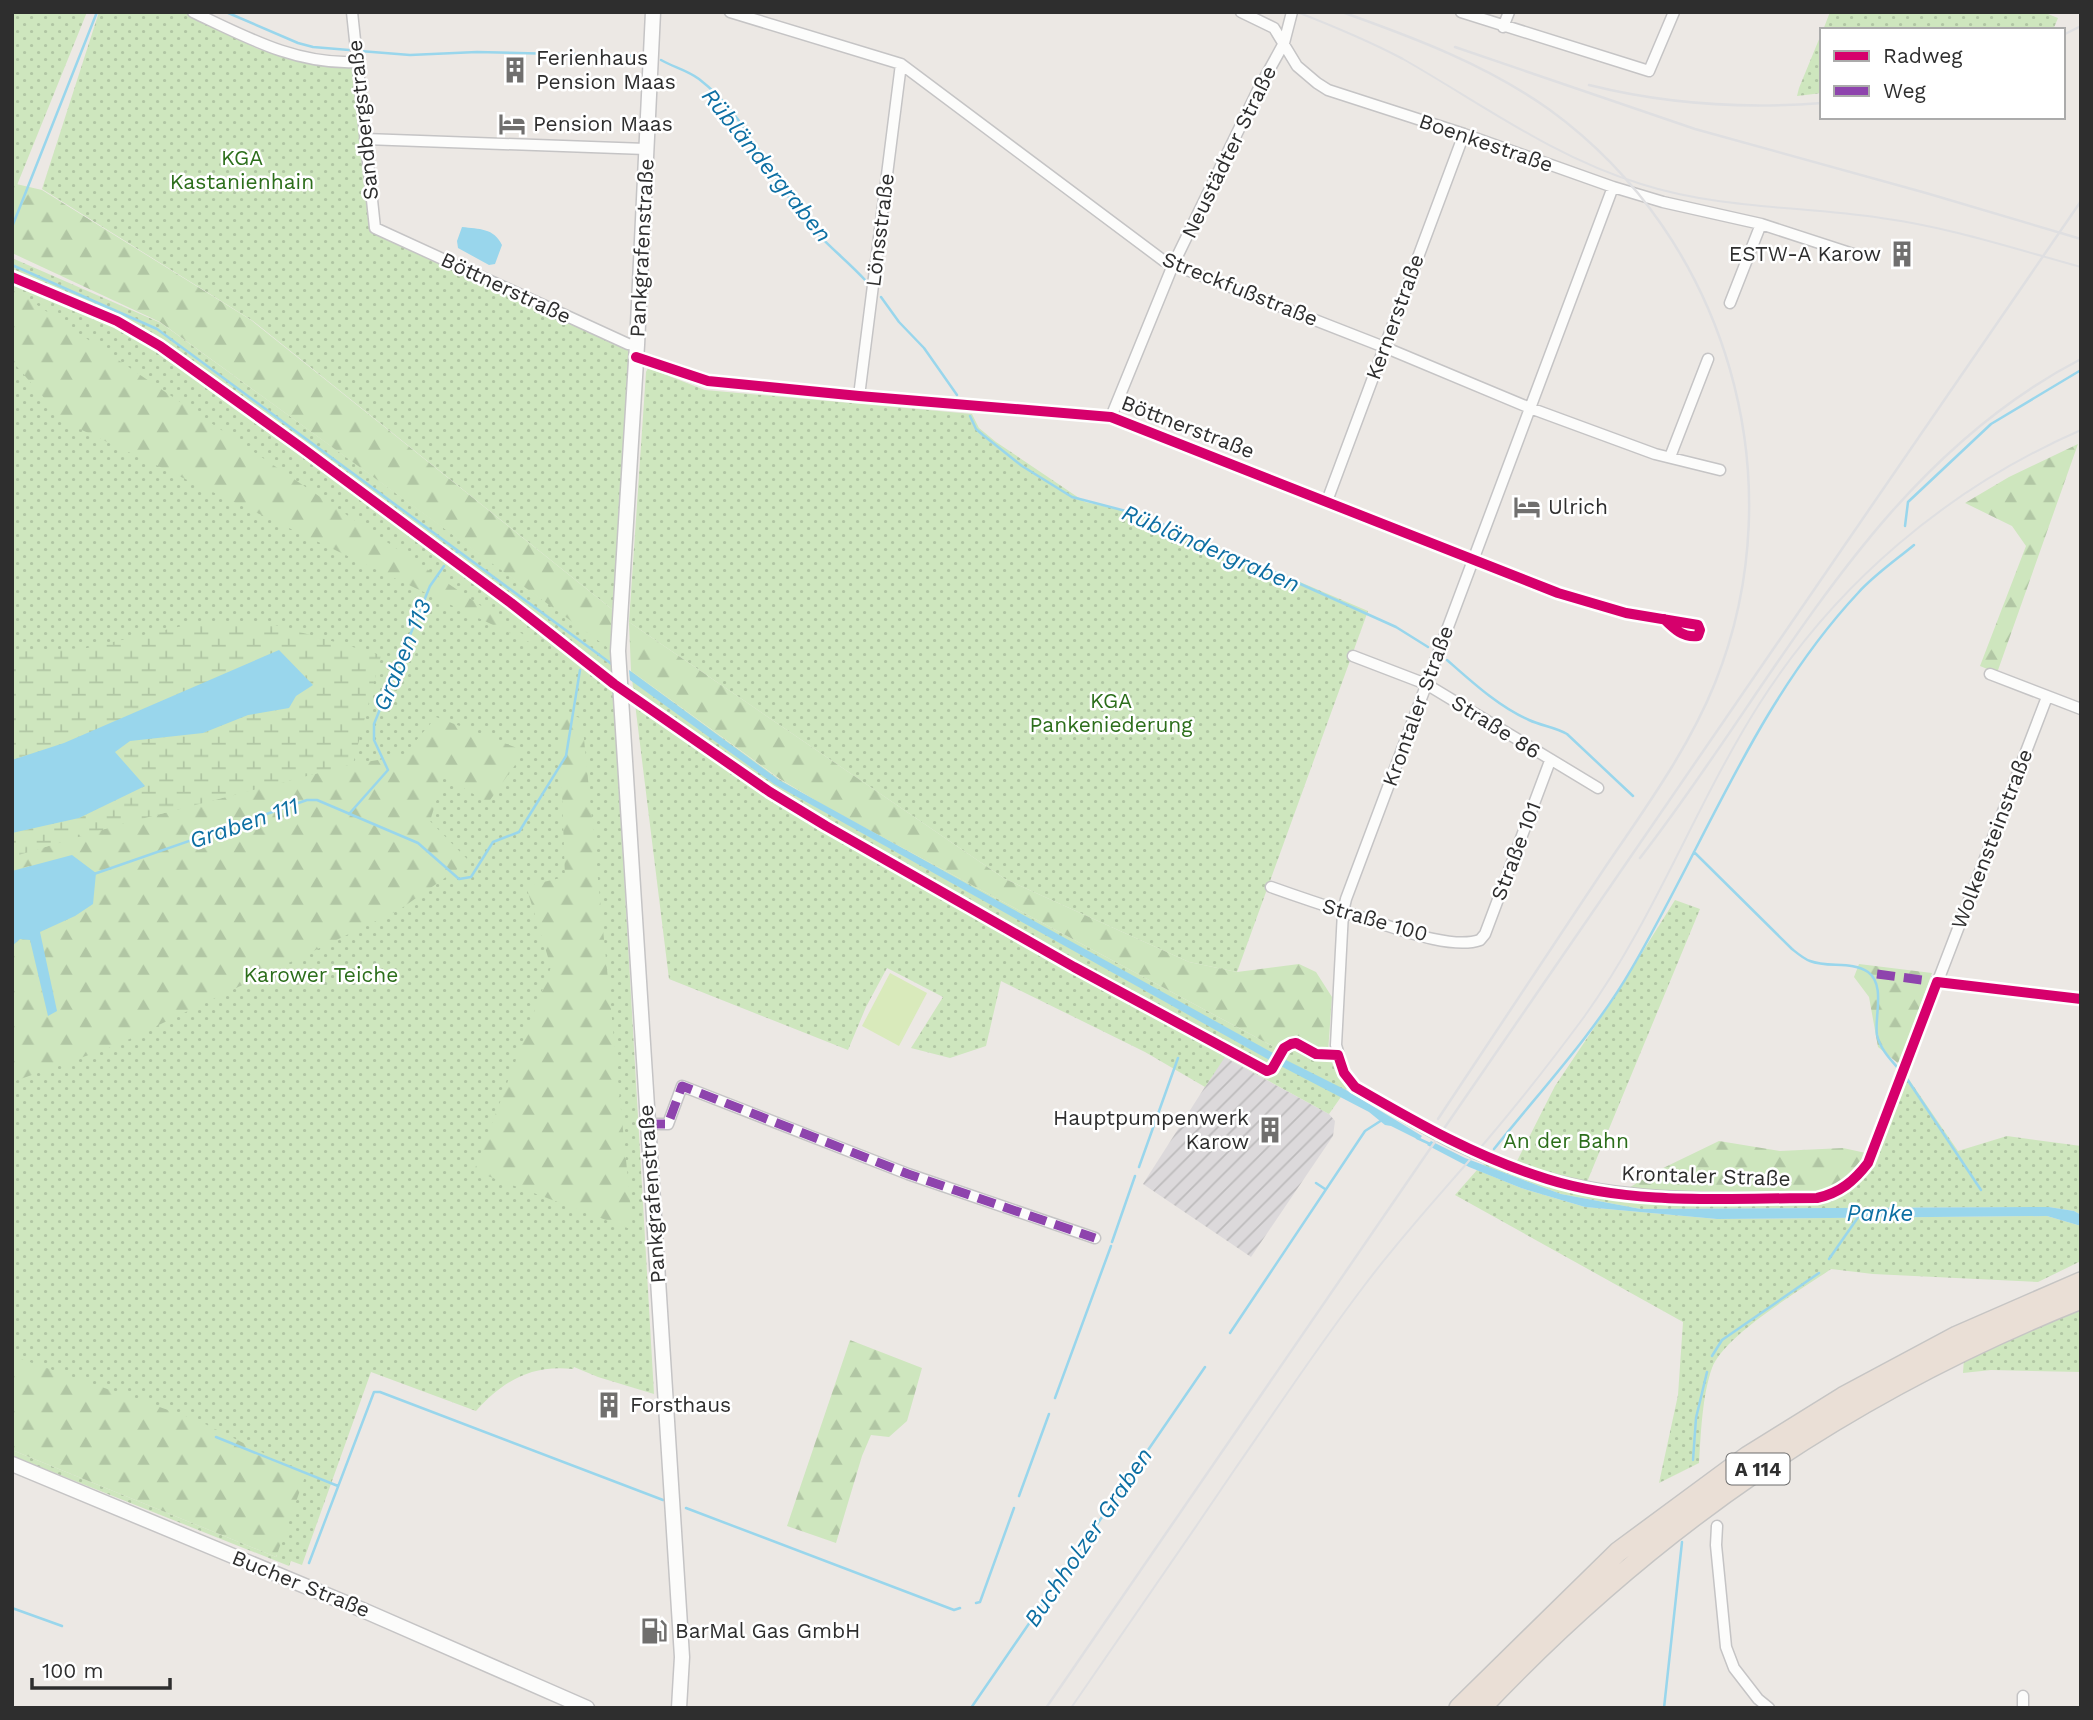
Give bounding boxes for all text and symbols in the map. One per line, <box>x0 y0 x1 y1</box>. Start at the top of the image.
legend <box>1820 28 2065 119</box>
street label: Sandbergstraße <box>342 39 383 201</box>
text: Radweg <box>1883 43 1963 68</box>
place label: Ferienhaus Pension Maas <box>536 45 676 94</box>
building icon: Ferienhaus Pension Maas <box>500 55 530 85</box>
street label: Neustädter Straße <box>1176 61 1281 242</box>
text: Weg <box>1883 78 1927 103</box>
water label: Rübländergraben <box>696 83 837 248</box>
street label: Boenkestraße <box>1416 108 1557 177</box>
hotel icon: Pension Maas <box>497 109 527 139</box>
place label: Pension Maas <box>533 111 673 136</box>
park label: KGA Kastanienhain <box>170 145 314 194</box>
street label: Pankgrafenstraße <box>624 158 659 338</box>
street label: Lönsstraße <box>860 172 899 288</box>
building icon: ESTW-A Karow <box>1887 239 1917 269</box>
place label: ESTW-A Karow <box>1729 241 1881 266</box>
street label: Böttnerstraße <box>437 246 575 329</box>
street label: Streckfußstraße <box>1159 246 1322 331</box>
street label: Kernerstraße <box>1360 251 1429 383</box>
street label: Böttnerstraße <box>1118 390 1258 463</box>
hotel icon: Ulrich <box>1512 492 1542 522</box>
place label: Ulrich <box>1548 494 1608 519</box>
water label: Rübländergraben <box>1118 499 1304 598</box>
water label: Graben 113 <box>368 595 437 715</box>
street label: Krontaler Straße <box>1377 622 1458 790</box>
park label: KGA Pankeniederung <box>1029 688 1193 737</box>
street label: Straße 86 <box>1447 689 1545 764</box>
street label: Wolkensteinstraße <box>1946 745 2037 932</box>
water label: Graben 111 <box>186 792 303 855</box>
street label: Straße 101 <box>1485 798 1546 904</box>
street label: Straße 100 <box>1320 893 1431 946</box>
park label: Karower Teiche <box>244 962 398 987</box>
street label: Pankgrafenstraße <box>633 1104 670 1284</box>
place label: Hauptpumpenwerk Karow <box>1053 1105 1249 1154</box>
building icon: Hauptpumpenwerk Karow <box>1255 1115 1285 1145</box>
park label: An der Bahn <box>1503 1128 1629 1153</box>
street label: Krontaler Straße <box>1621 1160 1791 1191</box>
water label: Panke <box>1847 1200 1913 1227</box>
building icon: Forsthaus <box>594 1390 624 1420</box>
place label: Forsthaus <box>630 1392 731 1417</box>
water label: Buchholzer Graben <box>1019 1443 1158 1632</box>
road number: A 114 <box>1726 1454 1790 1484</box>
street label: Bucher Straße <box>229 1545 374 1623</box>
fuel station icon: BarMal Gas GmbH <box>639 1616 669 1646</box>
place label: BarMal Gas GmbH <box>675 1618 860 1643</box>
scale bar <box>32 1646 170 1690</box>
text: 100 m <box>42 1658 104 1683</box>

